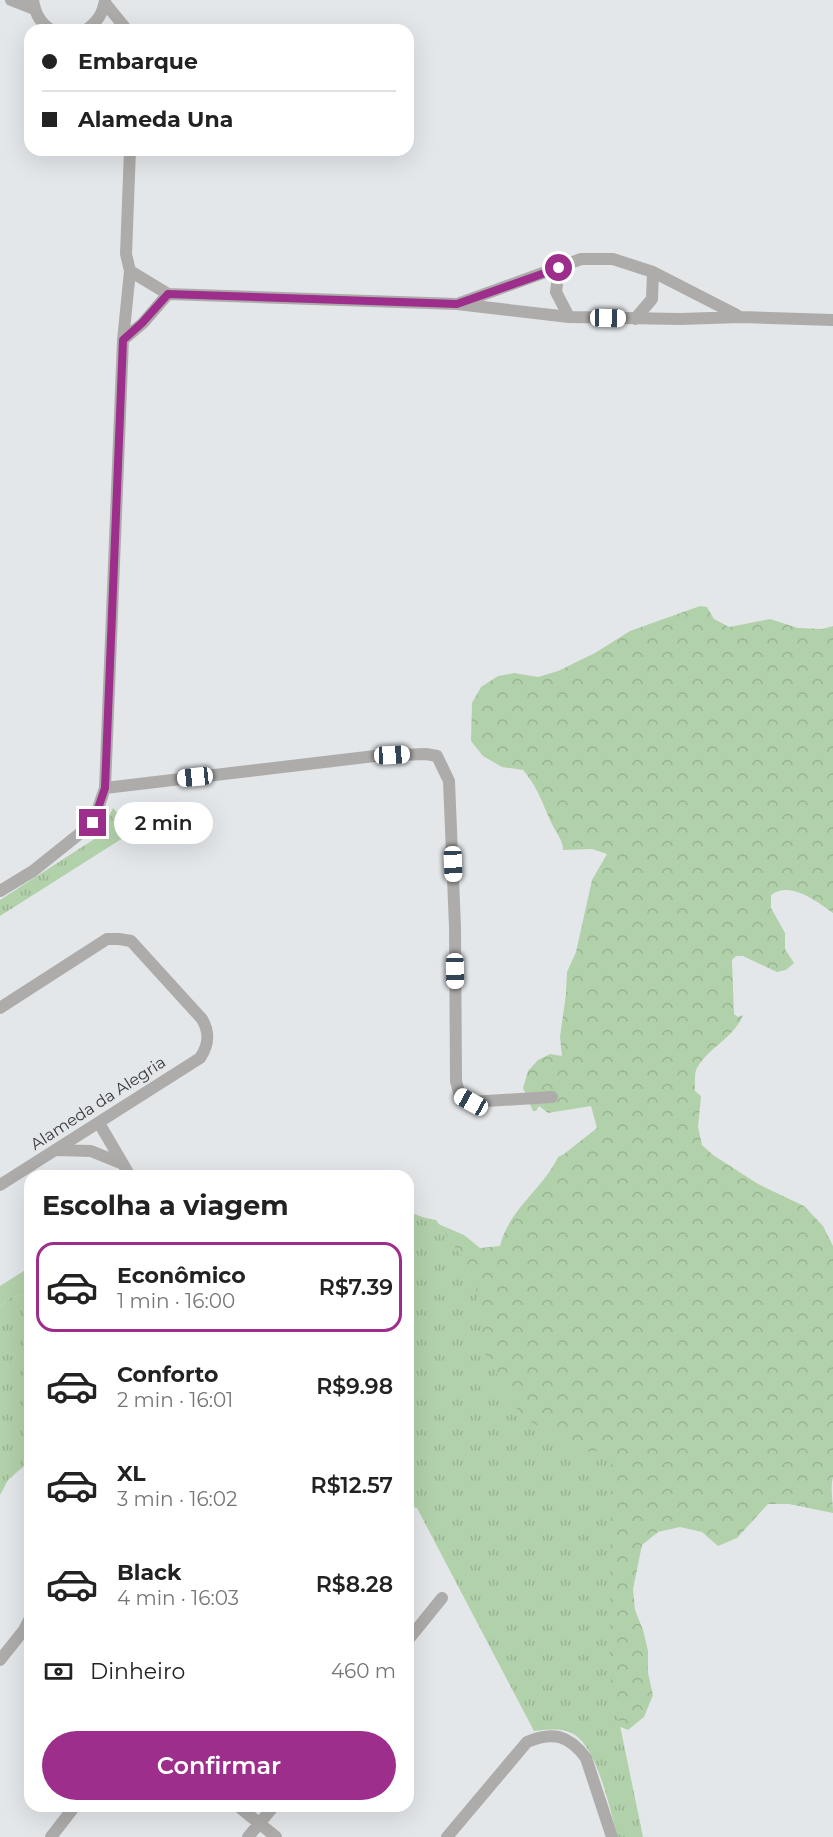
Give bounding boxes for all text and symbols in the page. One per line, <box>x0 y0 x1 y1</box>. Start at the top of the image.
text: Embarque <box>78 48 198 75</box>
text: Alameda Una <box>78 106 233 133</box>
route start <box>545 254 572 281</box>
car <box>590 309 626 327</box>
car <box>374 745 410 765</box>
car <box>176 766 214 788</box>
callout: 2 min <box>114 802 213 844</box>
route end <box>79 809 106 836</box>
text: 2 min <box>135 811 192 835</box>
car <box>443 846 463 882</box>
car <box>446 953 464 989</box>
street label: Alameda da Alegria <box>27 1052 169 1154</box>
car <box>451 1085 491 1119</box>
text: Escolha a viagem <box>42 1189 289 1222</box>
icon: car <box>45 1260 99 1314</box>
text: Econômico <box>117 1262 246 1289</box>
text: R$7.39 <box>319 1274 393 1301</box>
text: 1 min · 16:00 <box>117 1289 235 1313</box>
icon: car <box>45 1359 99 1413</box>
text: Conforto <box>117 1361 218 1388</box>
text: R$9.98 <box>316 1373 393 1400</box>
text: 2 min · 16:01 <box>117 1388 233 1412</box>
icon: car <box>45 1458 99 1512</box>
text: XL <box>117 1460 146 1487</box>
text: R$12.57 <box>311 1472 393 1499</box>
text: 3 min · 16:02 <box>117 1487 237 1511</box>
icon: car <box>45 1557 99 1611</box>
text: Black <box>117 1559 181 1586</box>
text: R$8.28 <box>316 1571 393 1598</box>
text: 4 min · 16:03 <box>117 1586 239 1610</box>
icon: cash <box>42 1655 75 1688</box>
text: Dinheiro <box>90 1658 185 1685</box>
text: 460 m <box>331 1659 396 1683</box>
button: Confirmar <box>42 1731 396 1800</box>

